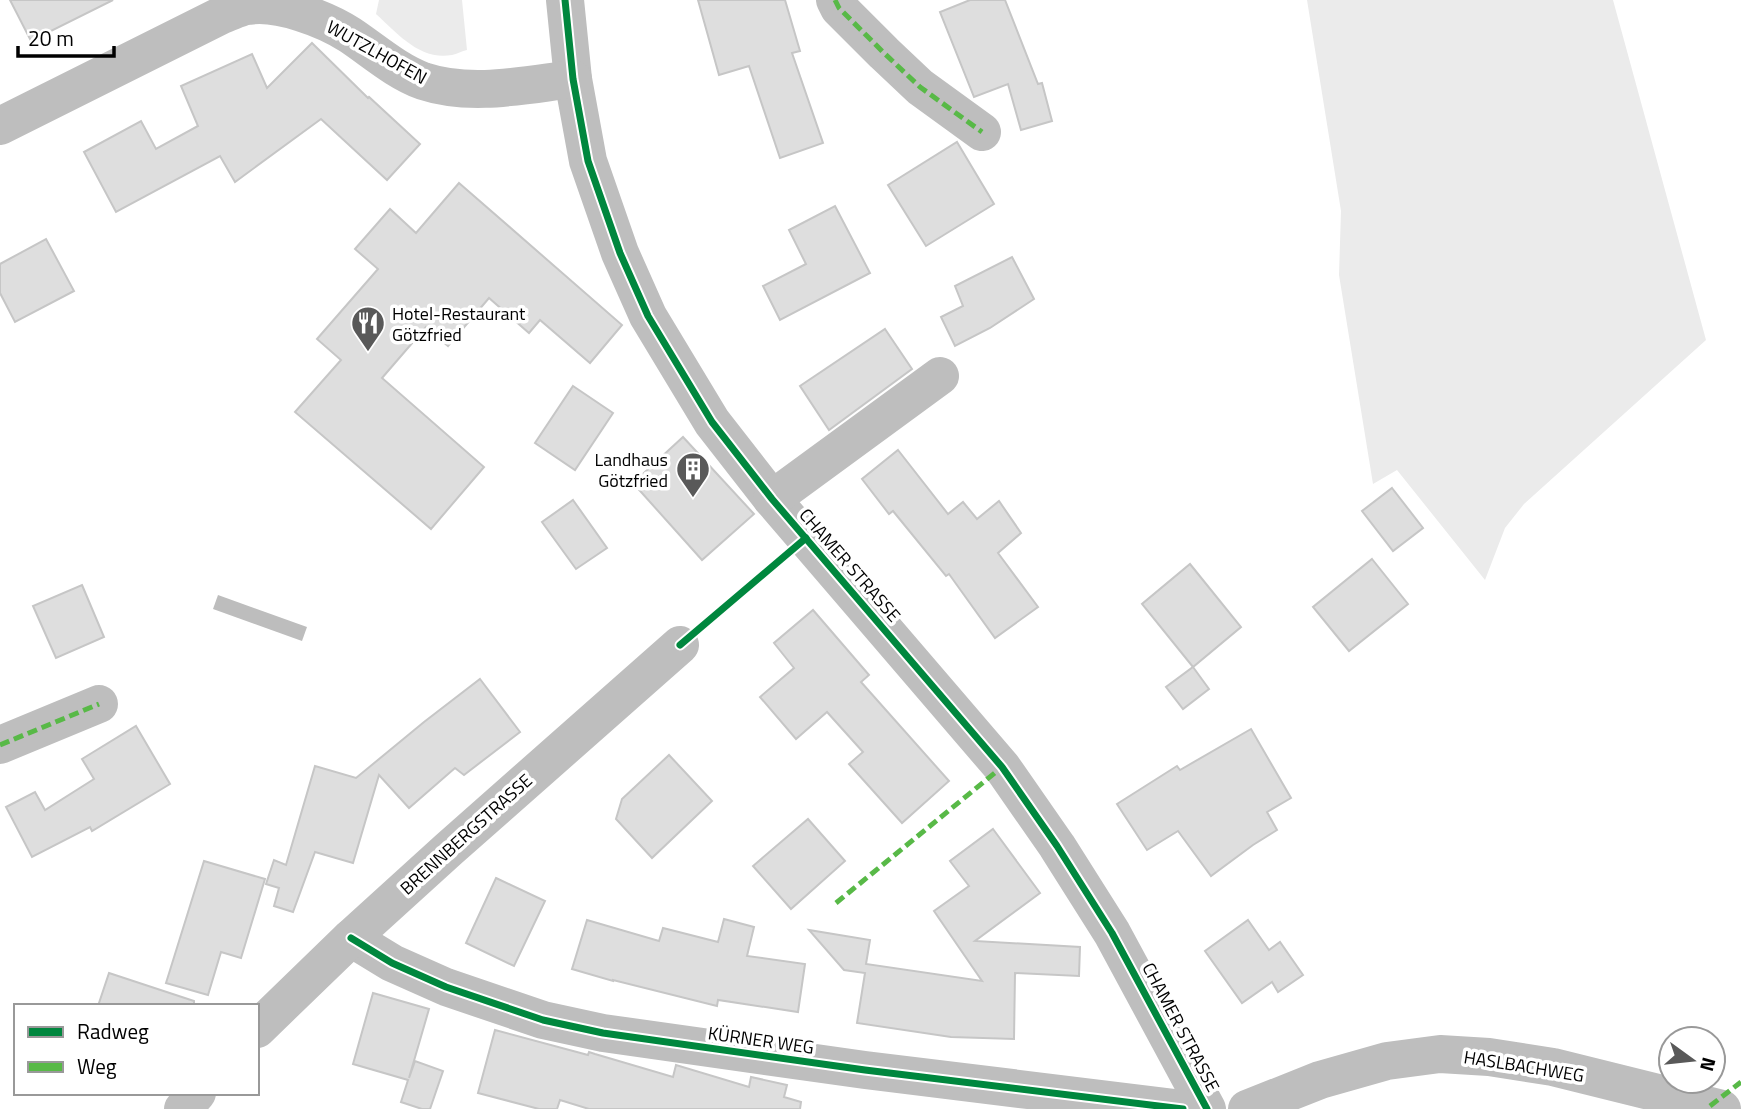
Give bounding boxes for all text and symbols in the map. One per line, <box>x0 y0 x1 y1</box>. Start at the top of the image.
street label: WUTZLHOFEN <box>322 13 432 91</box>
scale bar <box>18 14 114 58</box>
text: 20 m <box>28 22 74 54</box>
place label: Hotel-Restaurant Götzfried <box>392 300 526 348</box>
restaurant icon: Hotel-Restaurant Götzfried <box>349 304 387 353</box>
place label: Landhaus Götzfried <box>595 446 668 494</box>
building icon: Landhaus Götzfried <box>674 450 712 499</box>
street label: CHAMER STRASSE <box>793 502 907 628</box>
street label: BRENNBERGSTRASSE <box>394 767 538 901</box>
street label: CHAMER STRASSE <box>1136 958 1227 1097</box>
legend <box>14 1004 259 1095</box>
text: Radweg <box>77 1015 149 1047</box>
street label: KÜRNER WEG <box>706 1019 816 1061</box>
north arrow <box>1657 1025 1727 1095</box>
street label: HASLBACHWEG <box>1462 1043 1586 1089</box>
text: Weg <box>77 1050 117 1082</box>
text: N <box>1693 1054 1725 1075</box>

